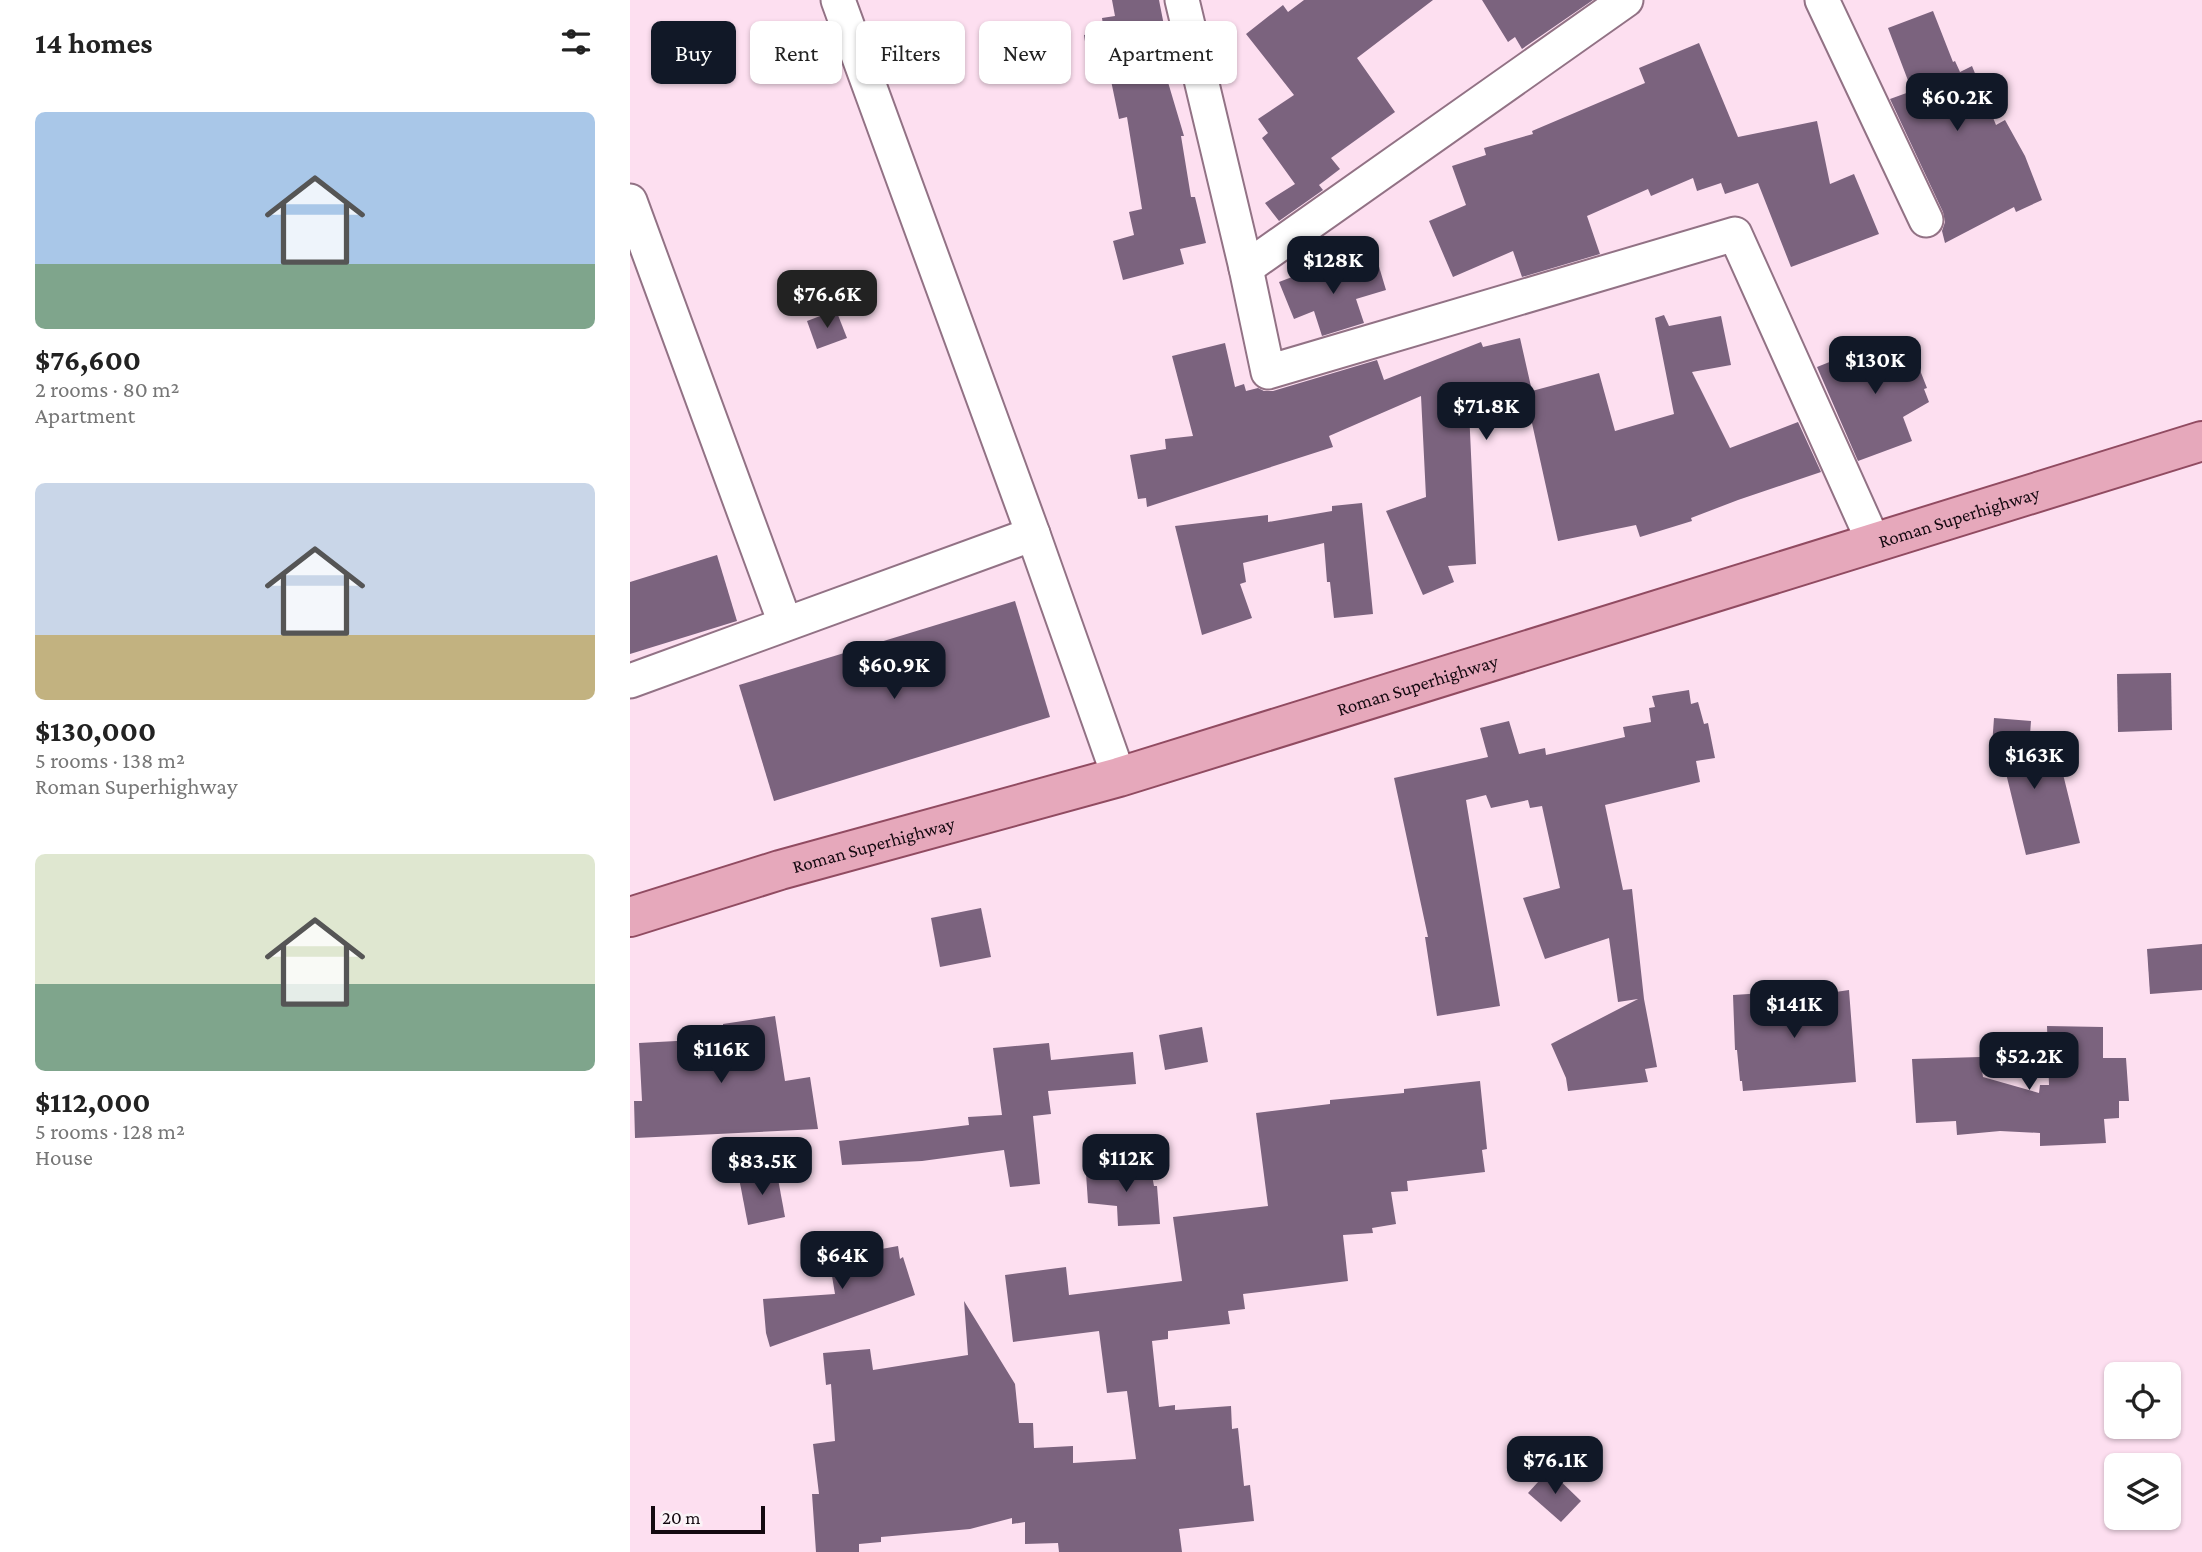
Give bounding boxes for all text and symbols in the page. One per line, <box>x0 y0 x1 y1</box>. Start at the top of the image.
chip: Buy <box>651 21 736 84</box>
chip: Rent <box>750 21 842 84</box>
chip: Filters <box>856 21 965 84</box>
chip: New <box>979 21 1071 84</box>
chip: Apartment <box>1085 21 1237 84</box>
icon: filters <box>557 23 595 61</box>
text: 14 homes <box>35 26 153 59</box>
pin: $60.2K <box>1900 74 2014 133</box>
text: $60.2K <box>1922 83 1992 109</box>
icon: home <box>252 157 378 283</box>
pin: $128K <box>1284 236 1382 296</box>
text: $128K <box>1303 246 1363 272</box>
pin: $76.6K <box>770 270 884 330</box>
text: $76.6K <box>793 280 861 306</box>
pin: $130K <box>1826 336 1924 396</box>
text: $76,600 <box>35 343 141 376</box>
text: $130K <box>1845 346 1905 372</box>
text: 2 rooms · 80 m² <box>35 376 180 402</box>
pin: $71.8K <box>1429 382 1543 442</box>
text: $71.8K <box>1453 392 1519 418</box>
text: Apartment <box>35 402 135 428</box>
street label: Roman Superhighway <box>1876 482 2042 552</box>
icon: home <box>252 528 378 654</box>
pin: $60.9K <box>837 642 951 701</box>
street label: Roman Superhighway <box>1334 650 1501 720</box>
text: $60.9K <box>859 651 929 677</box>
text: $130,000 <box>35 714 156 747</box>
pin: $163K <box>1985 732 2083 791</box>
text: $163K <box>2005 741 2063 767</box>
text: 5 rooms · 138 m² <box>35 747 185 773</box>
text: Roman Superhighway <box>35 773 238 799</box>
street label: Roman Superhighway <box>790 813 957 877</box>
icon: home <box>252 899 378 1025</box>
pin: $141K <box>1745 981 1843 1040</box>
text: $141K <box>1766 990 1822 1016</box>
pin: $116K <box>672 1026 770 1085</box>
pin: $52.2K <box>1972 1032 2086 1092</box>
text: $116K <box>693 1035 749 1061</box>
text: $52.2K <box>1996 1042 2062 1068</box>
text: $112,000 <box>35 1085 151 1118</box>
text: 5 rooms · 128 m² <box>35 1118 185 1144</box>
pin: $112K <box>1077 1134 1175 1194</box>
pin: $83.5K <box>705 1138 819 1197</box>
text: House <box>35 1144 93 1170</box>
text: $112K <box>1098 1144 1154 1170</box>
text: $83.5K <box>728 1147 796 1173</box>
pin: $64K <box>801 1232 883 1291</box>
text: $64K <box>816 1241 868 1267</box>
map controls <box>2104 1362 2181 1530</box>
button: locate <box>2104 1362 2181 1439</box>
pin: $76.1K <box>1498 1436 1612 1496</box>
text: $76.1K <box>1523 1446 1587 1472</box>
button: layers <box>2104 1453 2181 1530</box>
scale bar <box>651 1503 765 1535</box>
text: 20 m <box>662 1507 701 1528</box>

